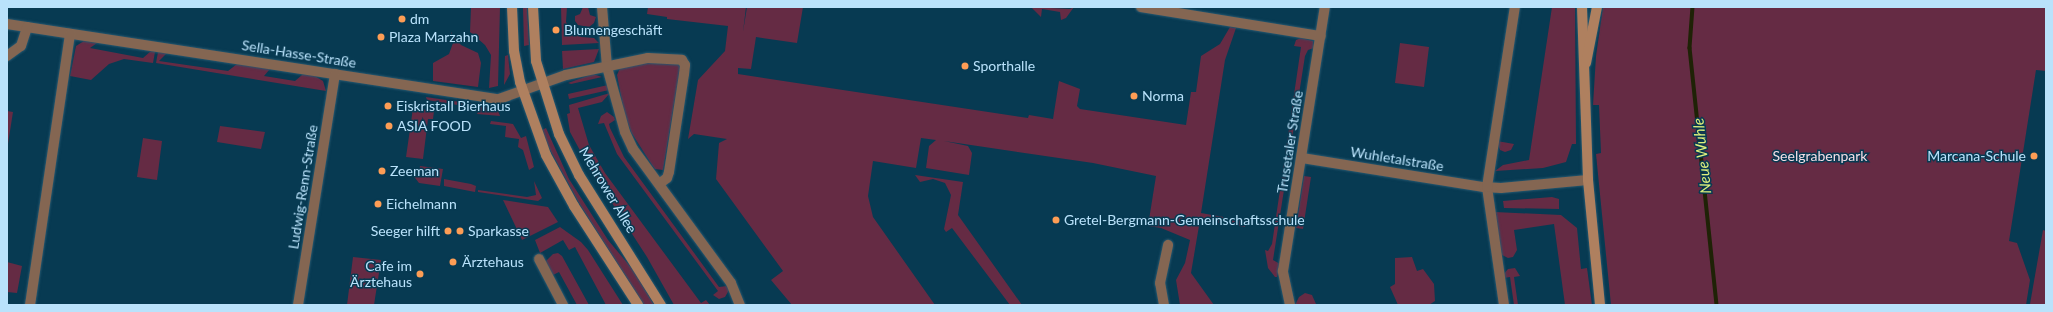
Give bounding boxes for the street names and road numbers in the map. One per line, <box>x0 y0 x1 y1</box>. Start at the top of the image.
street label: Sella-Hasse-Straße <box>241 37 357 71</box>
street label: Trusetaler Straße <box>1274 89 1306 195</box>
street label: Ludwig-Renn-Straße <box>285 124 321 250</box>
street label: Mehrower Allee <box>575 143 641 237</box>
street label: Wuhletalstraße <box>1349 143 1445 175</box>

